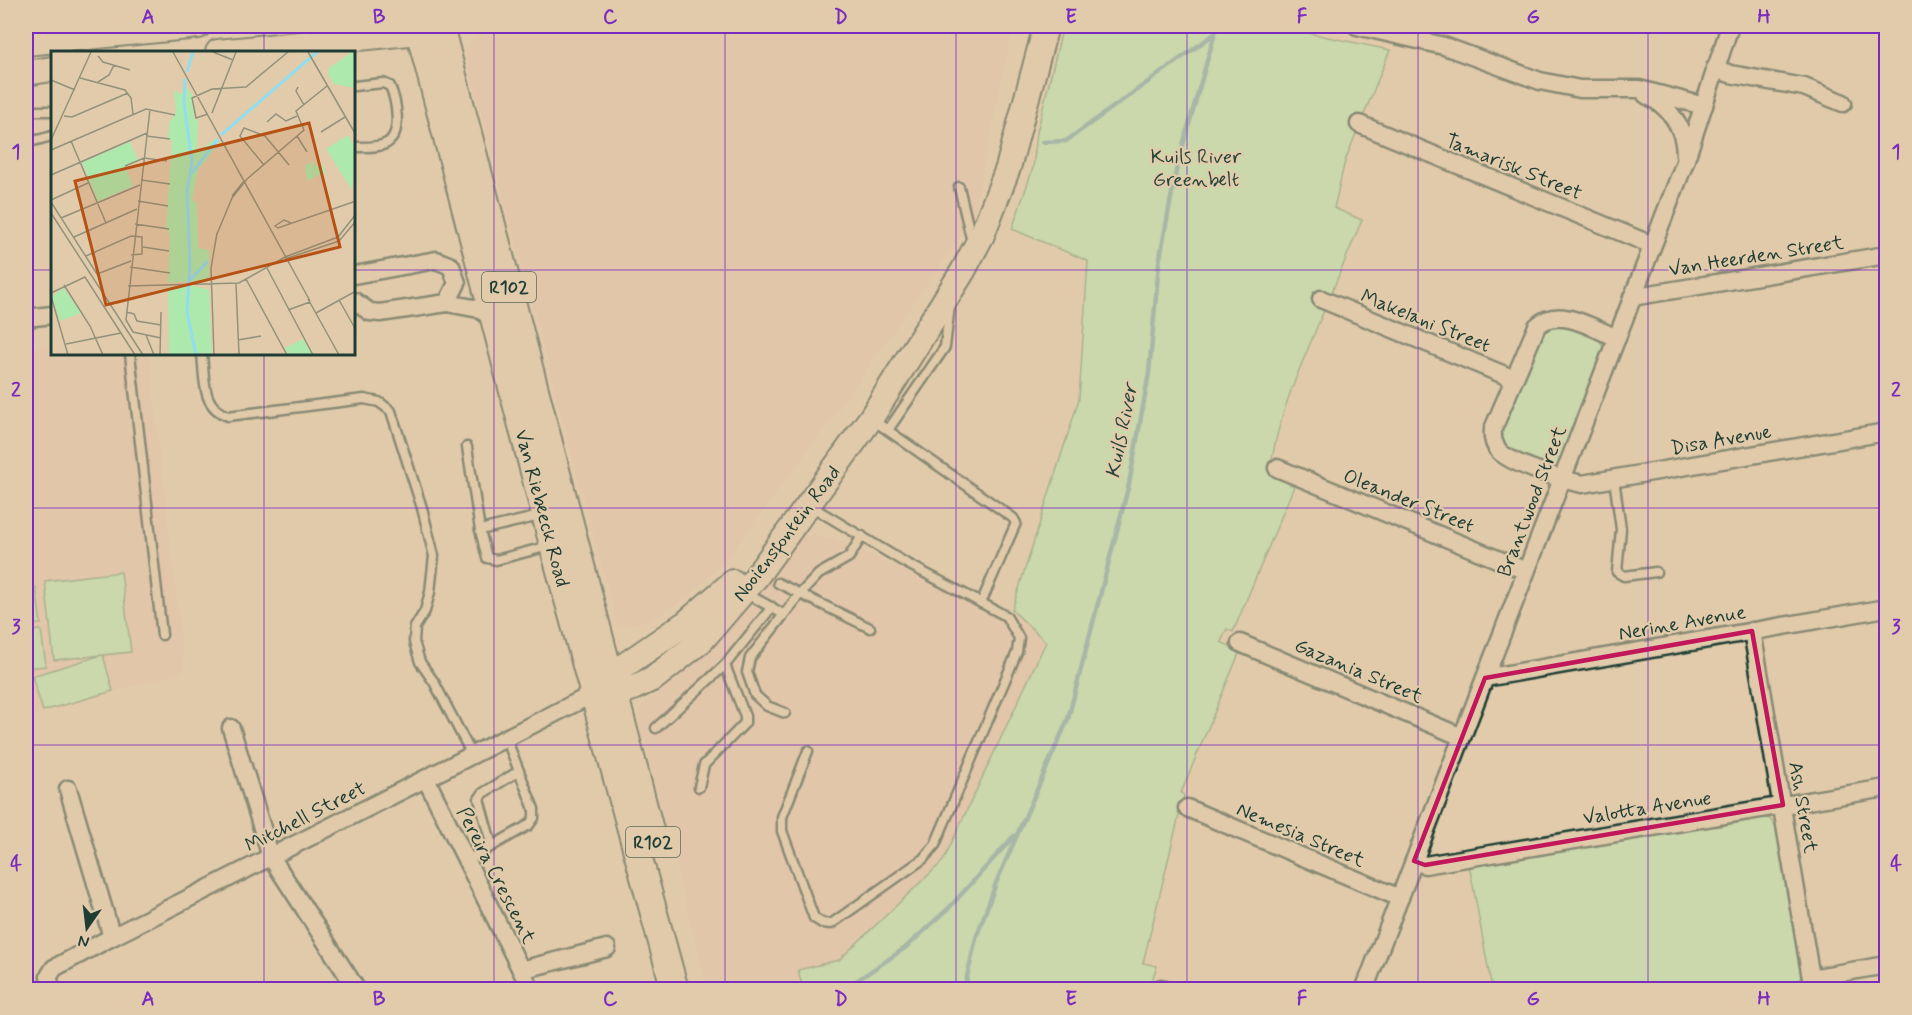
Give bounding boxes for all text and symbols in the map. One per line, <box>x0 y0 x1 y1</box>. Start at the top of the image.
text: A <box>141 4 155 31</box>
text: B <box>373 4 386 31</box>
text: C <box>603 4 618 31</box>
text: D <box>834 4 848 31</box>
text: E <box>1065 4 1077 31</box>
text: F <box>1297 4 1308 31</box>
text: G <box>1526 4 1540 31</box>
text: H <box>1757 4 1771 31</box>
inset map <box>51 51 356 356</box>
street label: Tamarisk Street <box>1441 128 1586 207</box>
text: 1 <box>12 139 20 166</box>
text: 1 <box>1892 139 1900 166</box>
park label: Kuils River Greenbelt <box>1151 144 1242 194</box>
street label: Van Heerden Street <box>1667 229 1846 284</box>
road number: R102 <box>482 272 536 302</box>
street label: Makelani Street <box>1356 283 1494 360</box>
text: 2 <box>11 377 21 404</box>
text: 2 <box>1891 377 1901 404</box>
water label: Kuils River <box>1099 379 1145 481</box>
street label: Disa Avenue <box>1669 418 1774 463</box>
street label: Brantwood Street <box>1491 422 1574 581</box>
street label: Van Riebeeck Road <box>508 427 576 590</box>
street label: Nooiensfontein Road <box>727 460 849 609</box>
street label: Oleander Street <box>1339 463 1478 540</box>
street label: Nerine Avenue <box>1617 599 1748 648</box>
text: 3 <box>11 614 21 641</box>
text: 3 <box>1891 614 1901 641</box>
street label: Gazania Street <box>1290 632 1427 711</box>
street label: Ash Street <box>1781 759 1824 855</box>
street label: Mitchell Street <box>241 775 371 859</box>
street label: Valotta Avenue <box>1581 785 1714 832</box>
street label: Nemesia Street <box>1232 796 1369 875</box>
street label: Pereira Crescent <box>450 803 542 949</box>
road number: R102 <box>626 827 680 857</box>
text: 4 <box>10 851 22 878</box>
text: 4 <box>1890 851 1902 878</box>
north arrow <box>57 898 117 958</box>
text: N <box>76 930 91 953</box>
text: A <box>141 986 155 1013</box>
text: B <box>373 986 386 1013</box>
text: C <box>603 986 618 1013</box>
text: D <box>834 986 848 1013</box>
text: E <box>1065 986 1077 1013</box>
text: F <box>1297 986 1308 1013</box>
text: G <box>1526 986 1540 1013</box>
text: H <box>1757 986 1771 1013</box>

